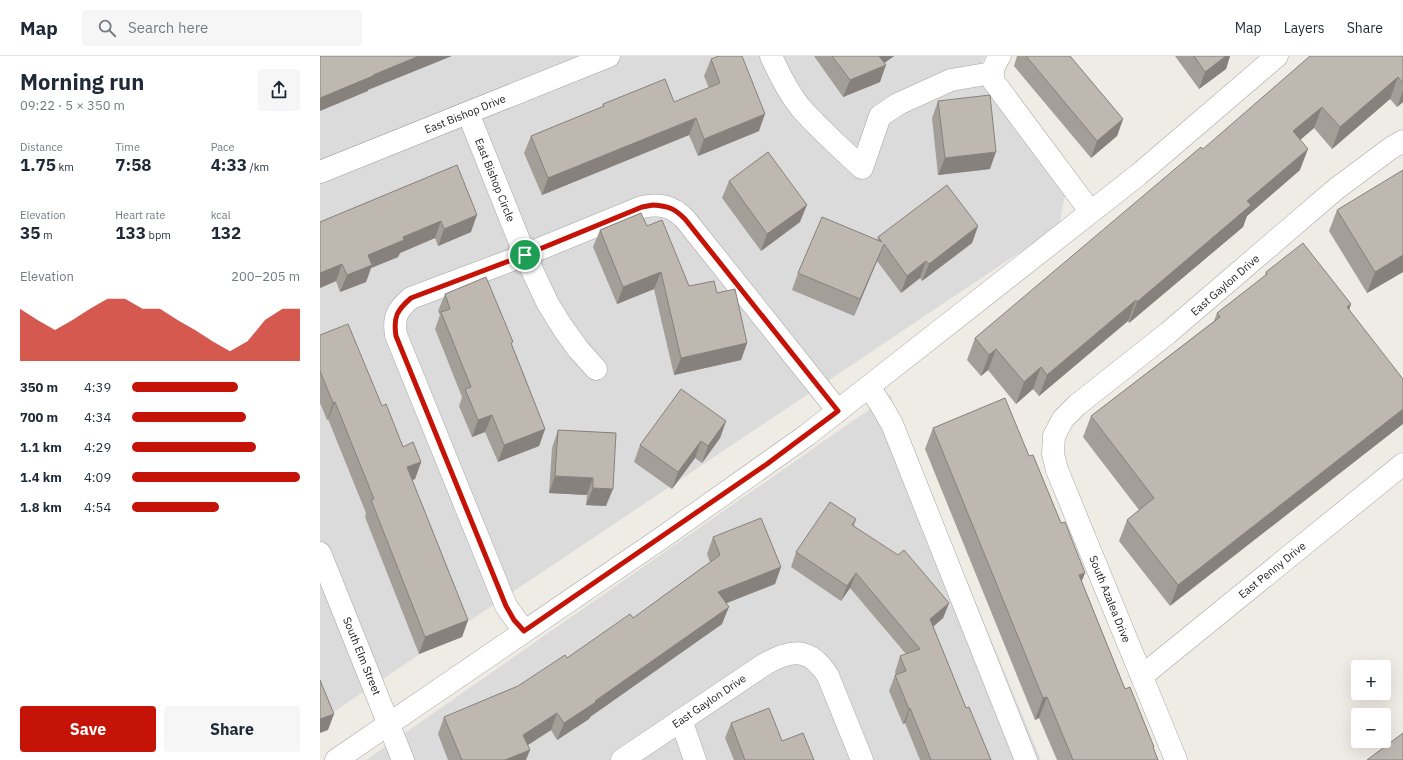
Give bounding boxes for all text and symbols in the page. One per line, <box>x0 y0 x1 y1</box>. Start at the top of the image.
search box <box>82 10 362 46</box>
text: Map <box>20 16 58 40</box>
icon: search <box>96 17 118 39</box>
text: Search here <box>128 18 208 37</box>
text: Map <box>1235 19 1262 37</box>
text: Layers <box>1284 19 1325 37</box>
text: Share <box>1347 19 1383 37</box>
text: Morning run <box>20 67 144 96</box>
button: share <box>258 69 300 111</box>
street label: East Bishop Drive <box>422 91 508 137</box>
text: 09:22 · 5 × 350 m <box>20 97 125 114</box>
street label: East Bishop Circle <box>472 136 518 224</box>
text: Distance <box>20 140 63 154</box>
text: Time <box>115 140 140 154</box>
text: Pace <box>211 140 235 154</box>
text: 1.75 <box>20 154 56 176</box>
text: 7:58 <box>115 154 152 176</box>
text: 4:33 <box>211 154 247 176</box>
text: km <box>56 160 74 174</box>
text: /km <box>247 160 269 174</box>
text: Elevation <box>20 208 66 222</box>
text: Heart rate <box>115 208 165 222</box>
text: kcal <box>211 208 231 222</box>
text: 35 <box>20 222 40 244</box>
text: 133 <box>115 222 146 244</box>
text: 132 <box>211 222 241 244</box>
text: m <box>40 228 53 242</box>
text: bpm <box>146 228 171 242</box>
pin <box>508 238 542 272</box>
icon: arrive <box>514 244 536 266</box>
street label: East Gaylon Drive <box>1188 251 1262 319</box>
text: Elevation <box>20 268 74 285</box>
text: 200–205 m <box>231 268 300 285</box>
text: 350 m <box>20 379 58 396</box>
text: 4:39 <box>84 379 111 396</box>
text: 700 m <box>20 409 58 426</box>
text: 4:34 <box>84 409 111 426</box>
text: 1.1 km <box>20 439 62 456</box>
text: 4:29 <box>84 439 111 456</box>
text: 1.4 km <box>20 469 62 486</box>
text: 4:09 <box>84 469 111 486</box>
text: 1.8 km <box>20 499 62 516</box>
text: 4:54 <box>84 499 111 516</box>
street label: East Penny Drive <box>1236 539 1308 601</box>
street label: South Azalea Drive <box>1086 553 1134 645</box>
street label: South Elm Street <box>340 615 384 697</box>
map controls <box>1351 660 1391 748</box>
button: + <box>1351 660 1391 700</box>
street label: East Gaylon Drive <box>669 671 749 731</box>
button: Save <box>20 706 156 752</box>
button: Share <box>164 706 300 752</box>
button: − <box>1351 708 1391 748</box>

